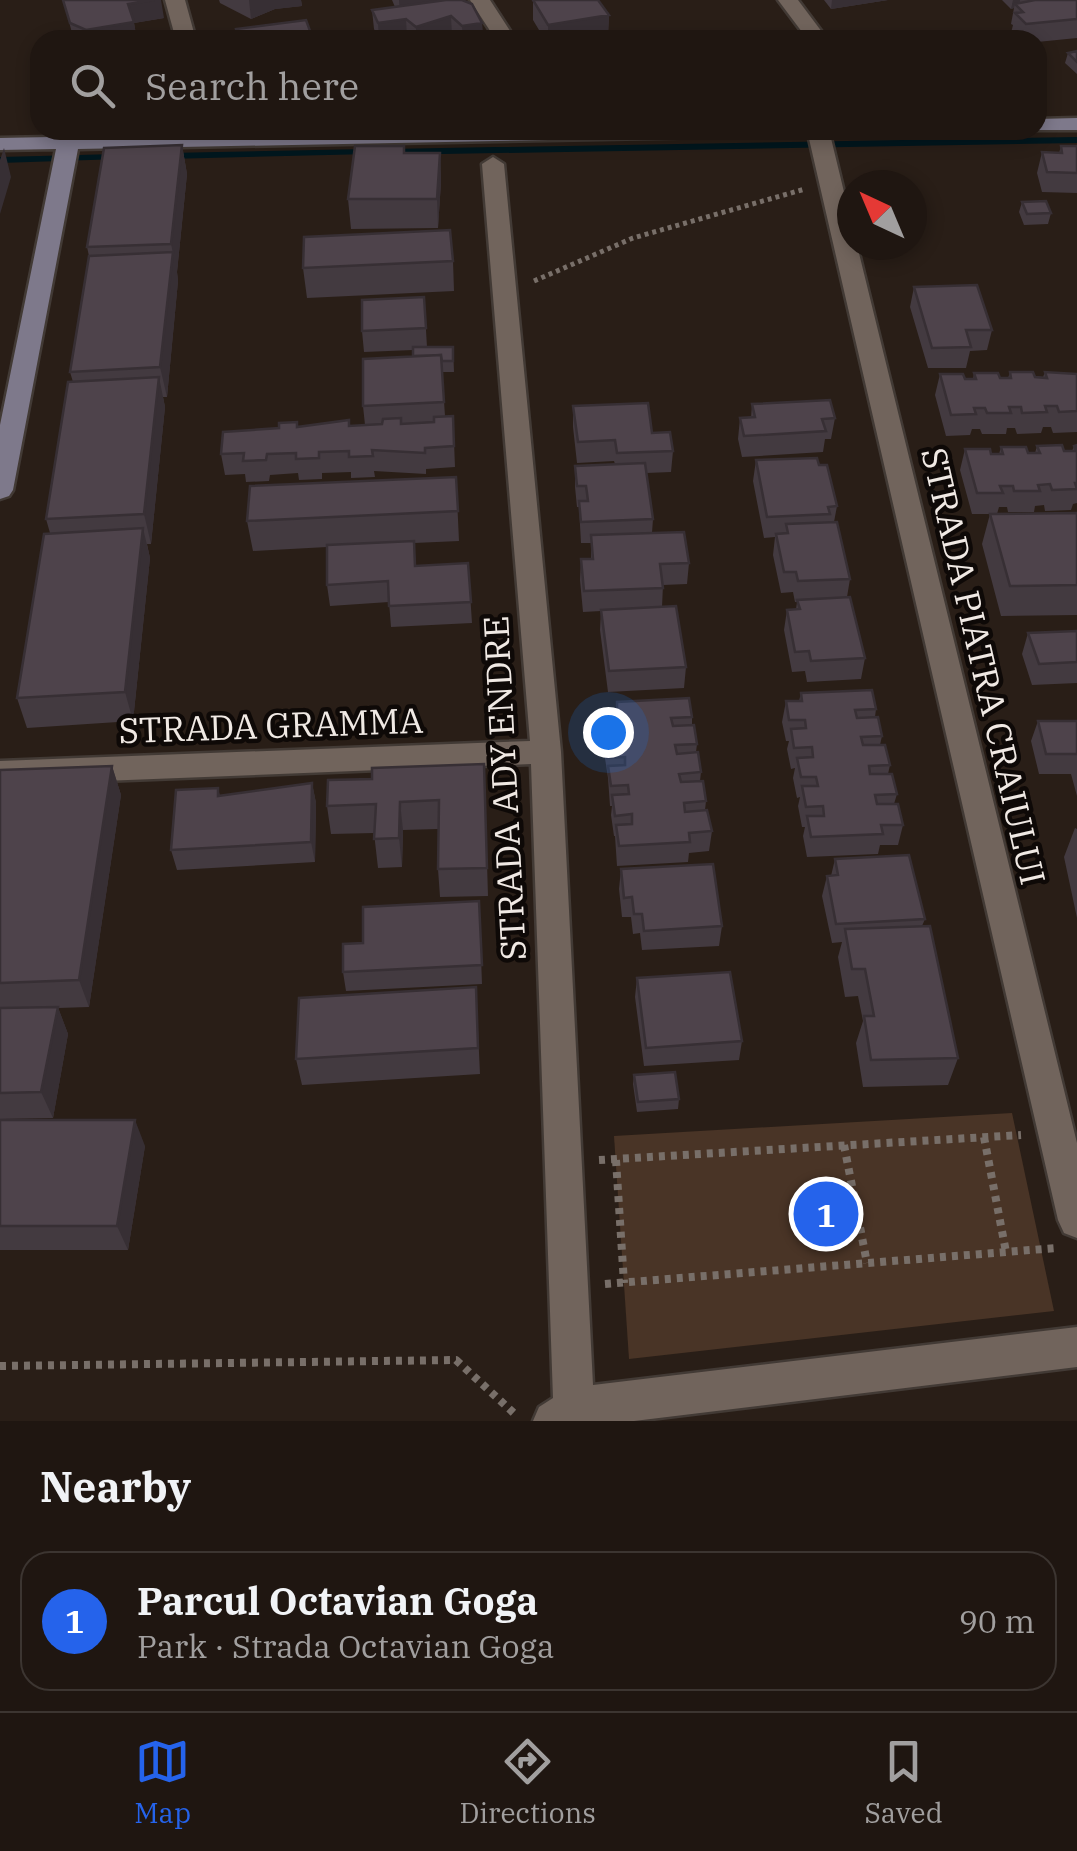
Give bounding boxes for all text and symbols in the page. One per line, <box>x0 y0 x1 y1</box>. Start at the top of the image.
search box <box>30 30 1047 140</box>
icon: search <box>65 58 120 113</box>
text: Search here <box>145 61 359 110</box>
north arrow <box>837 170 927 260</box>
street label: STRADA PIATRA CRAIULUI <box>911 443 1057 889</box>
street label: STRADA ADY ENDRE <box>472 614 536 962</box>
street label: STRADA GRAMMA <box>118 697 424 753</box>
your location <box>583 707 634 758</box>
pin: 1 <box>794 1176 858 1252</box>
text: Nearby <box>40 1459 191 1514</box>
text: Parcul Octavian Goga <box>137 1576 538 1625</box>
text: 1 <box>65 1600 84 1642</box>
text: 90 m <box>959 1600 1035 1642</box>
text: Park · Strada Octavian Goga <box>137 1625 554 1667</box>
tab: Map <box>134 1734 191 1831</box>
tab: Directions <box>459 1734 596 1831</box>
tab: Saved <box>864 1734 943 1831</box>

